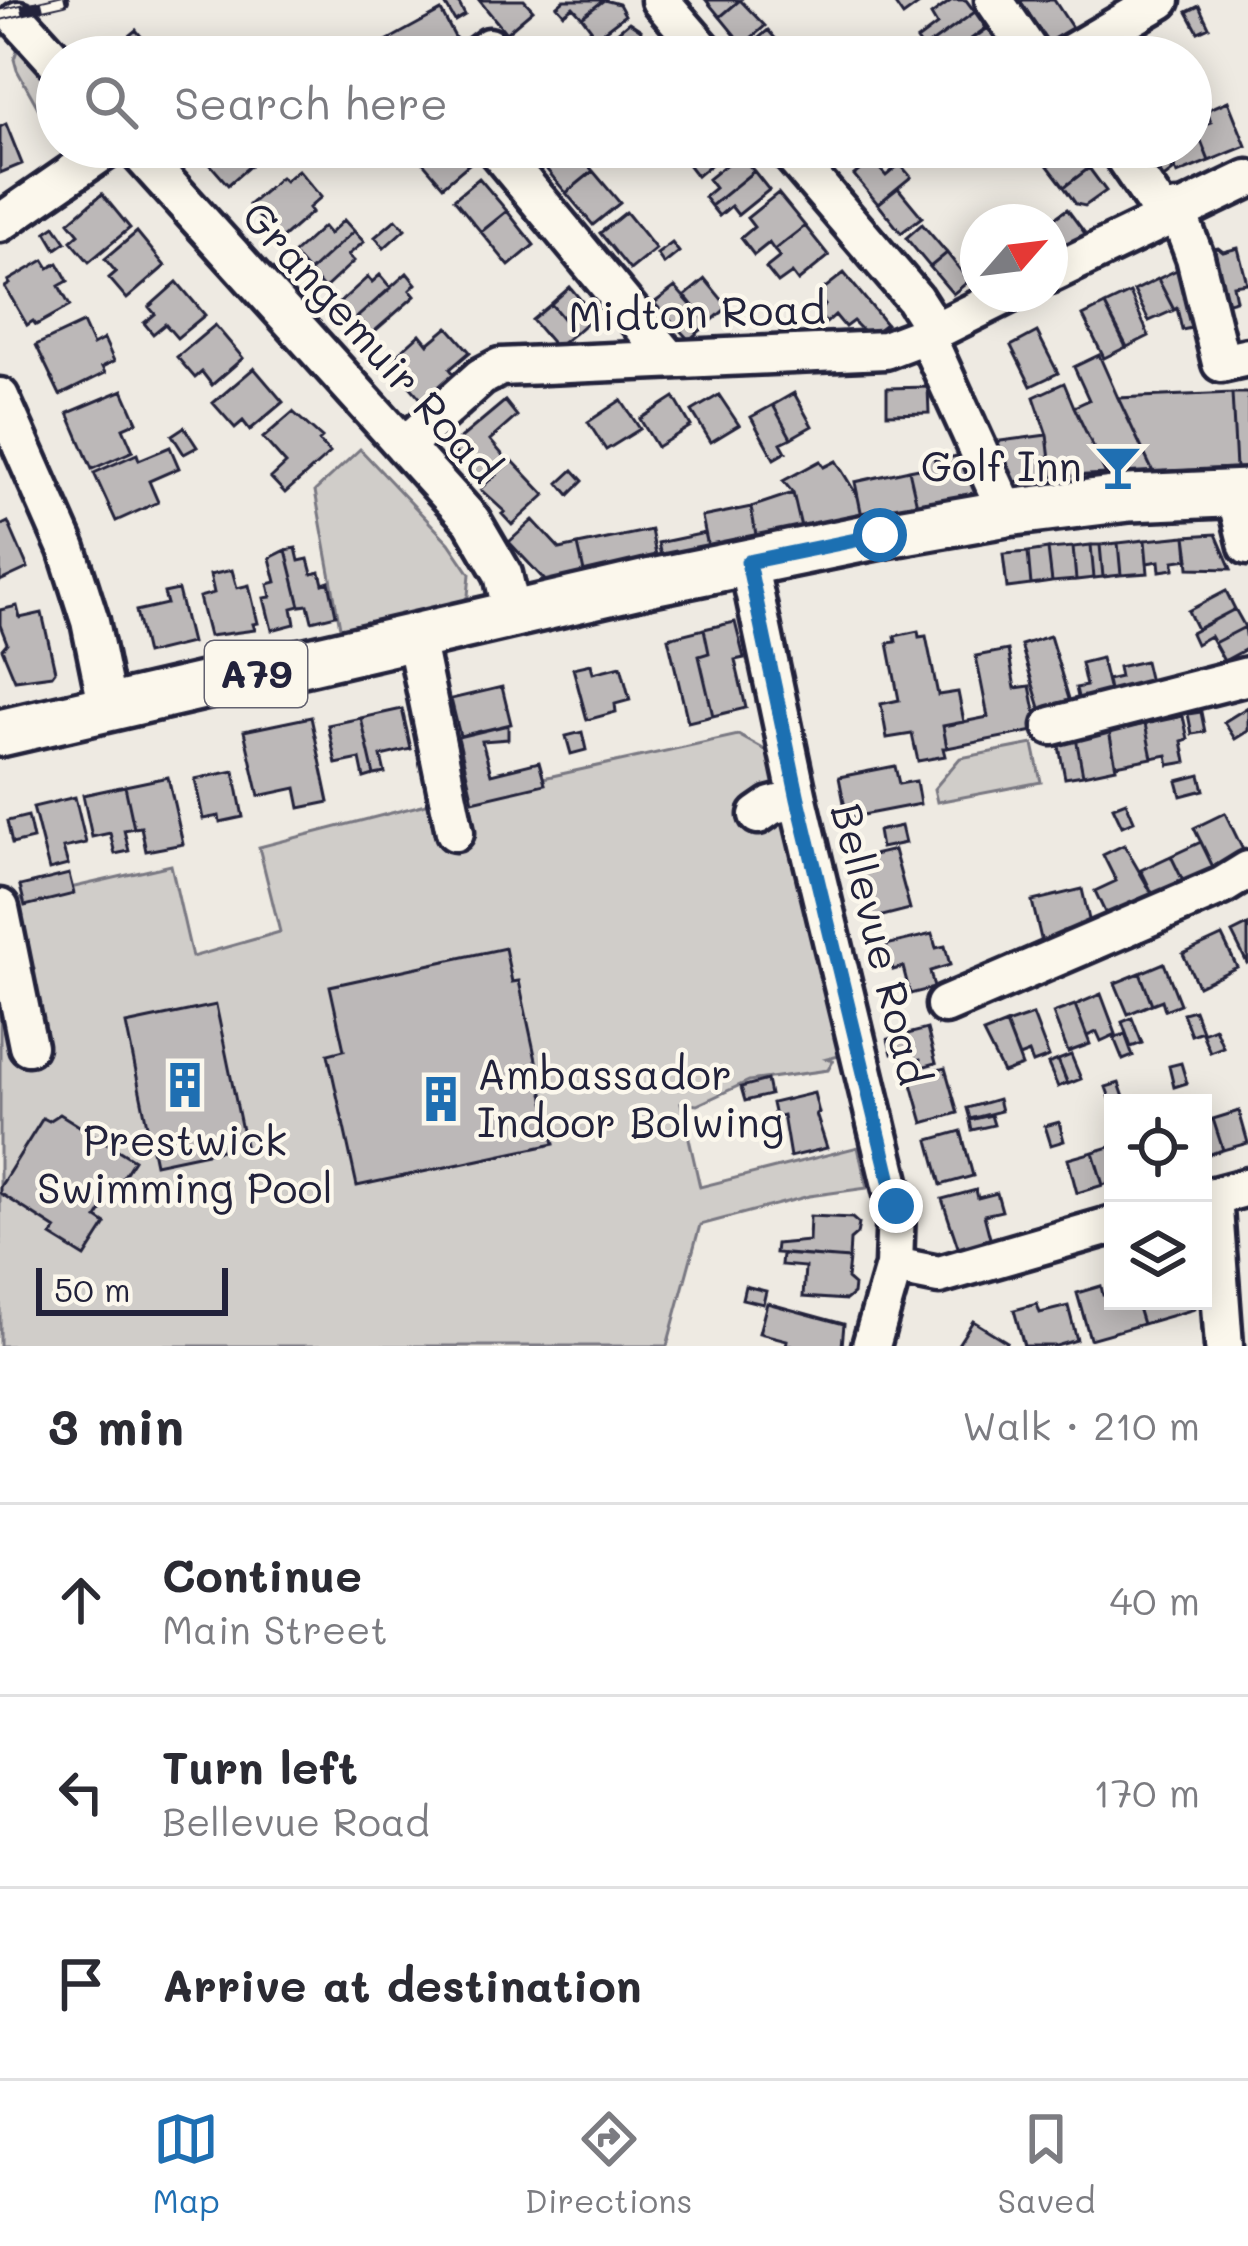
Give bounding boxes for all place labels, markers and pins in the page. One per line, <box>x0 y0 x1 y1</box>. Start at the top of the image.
place label: Golf Inn <box>921 438 1082 493</box>
bar icon: Golf Inn <box>1093 442 1143 492</box>
place label: Ambassador Indoor Bolwing <box>477 1046 784 1149</box>
building icon: Prestwick Swimming Pool <box>160 1060 210 1110</box>
building icon: Ambassador Indoor Bolwing <box>416 1074 466 1124</box>
place label: Prestwick Swimming Pool <box>37 1112 333 1215</box>

